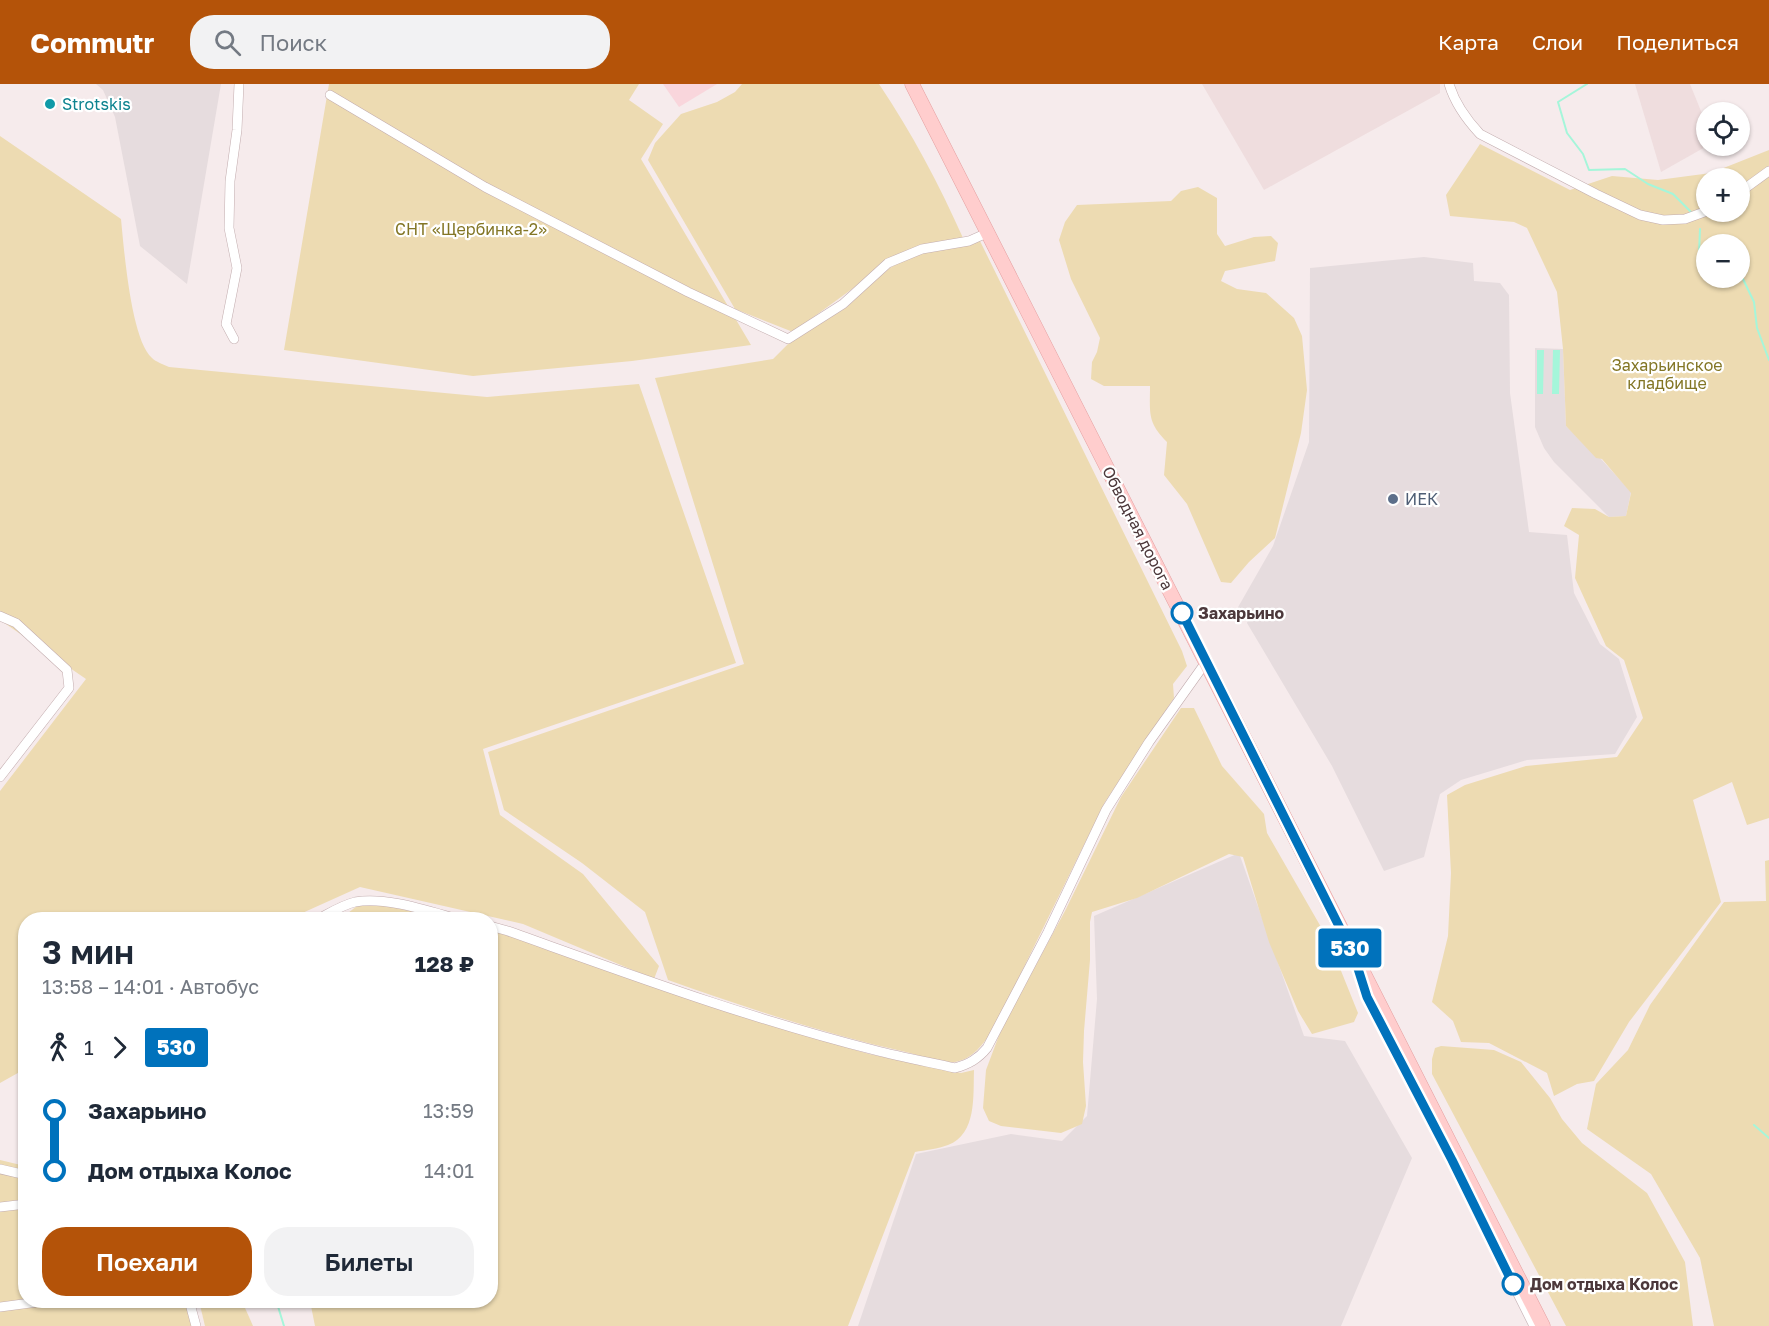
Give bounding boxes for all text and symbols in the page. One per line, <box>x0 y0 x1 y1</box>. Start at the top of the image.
search box <box>190 15 610 69</box>
text: Commutr <box>30 26 154 59</box>
icon: search <box>211 26 244 59</box>
text: Поиск <box>259 29 327 56</box>
text: Карта <box>1438 29 1499 55</box>
text: Слои <box>1532 29 1583 55</box>
text: Поделиться <box>1616 29 1739 55</box>
place label: Strotskis <box>62 94 131 114</box>
marker: Strotskis <box>43 97 57 111</box>
map controls <box>1696 102 1750 288</box>
button: locate <box>1696 102 1750 156</box>
button: + <box>1696 168 1750 222</box>
park label: СНТ «Щербинка-2» <box>395 219 547 239</box>
button: − <box>1696 234 1750 288</box>
park label: Захарьинское кладбище <box>1611 355 1723 393</box>
street label: Обводная дорога <box>1098 463 1178 593</box>
place label: ИЕК <box>1405 489 1438 509</box>
marker: ИЕК <box>1386 492 1400 506</box>
marker: Захарьино <box>1171 602 1193 624</box>
place label: Захарьино <box>1198 603 1285 623</box>
line badge: 530 <box>1316 928 1384 968</box>
text: 3 мин <box>42 932 134 971</box>
text: 530 <box>1330 935 1370 961</box>
text: 128 ₽ <box>415 950 474 977</box>
text: 13:58 – 14:01 · Автобус <box>42 974 259 998</box>
icon: walk <box>42 1031 75 1064</box>
icon: forward <box>103 1031 136 1064</box>
text: 530 <box>157 1034 196 1060</box>
text: 1 <box>84 1035 94 1059</box>
text: Захарьино <box>88 1097 206 1124</box>
text: 13:59 <box>423 1098 474 1122</box>
text: Дом отдыха Колос <box>88 1157 292 1184</box>
text: 14:01 <box>424 1158 474 1182</box>
button: Поехали <box>42 1227 252 1296</box>
button: Билеты <box>264 1227 474 1296</box>
marker: Дом отдыха Колос <box>1502 1273 1524 1295</box>
place label: Дом отдыха Колос <box>1530 1274 1678 1294</box>

